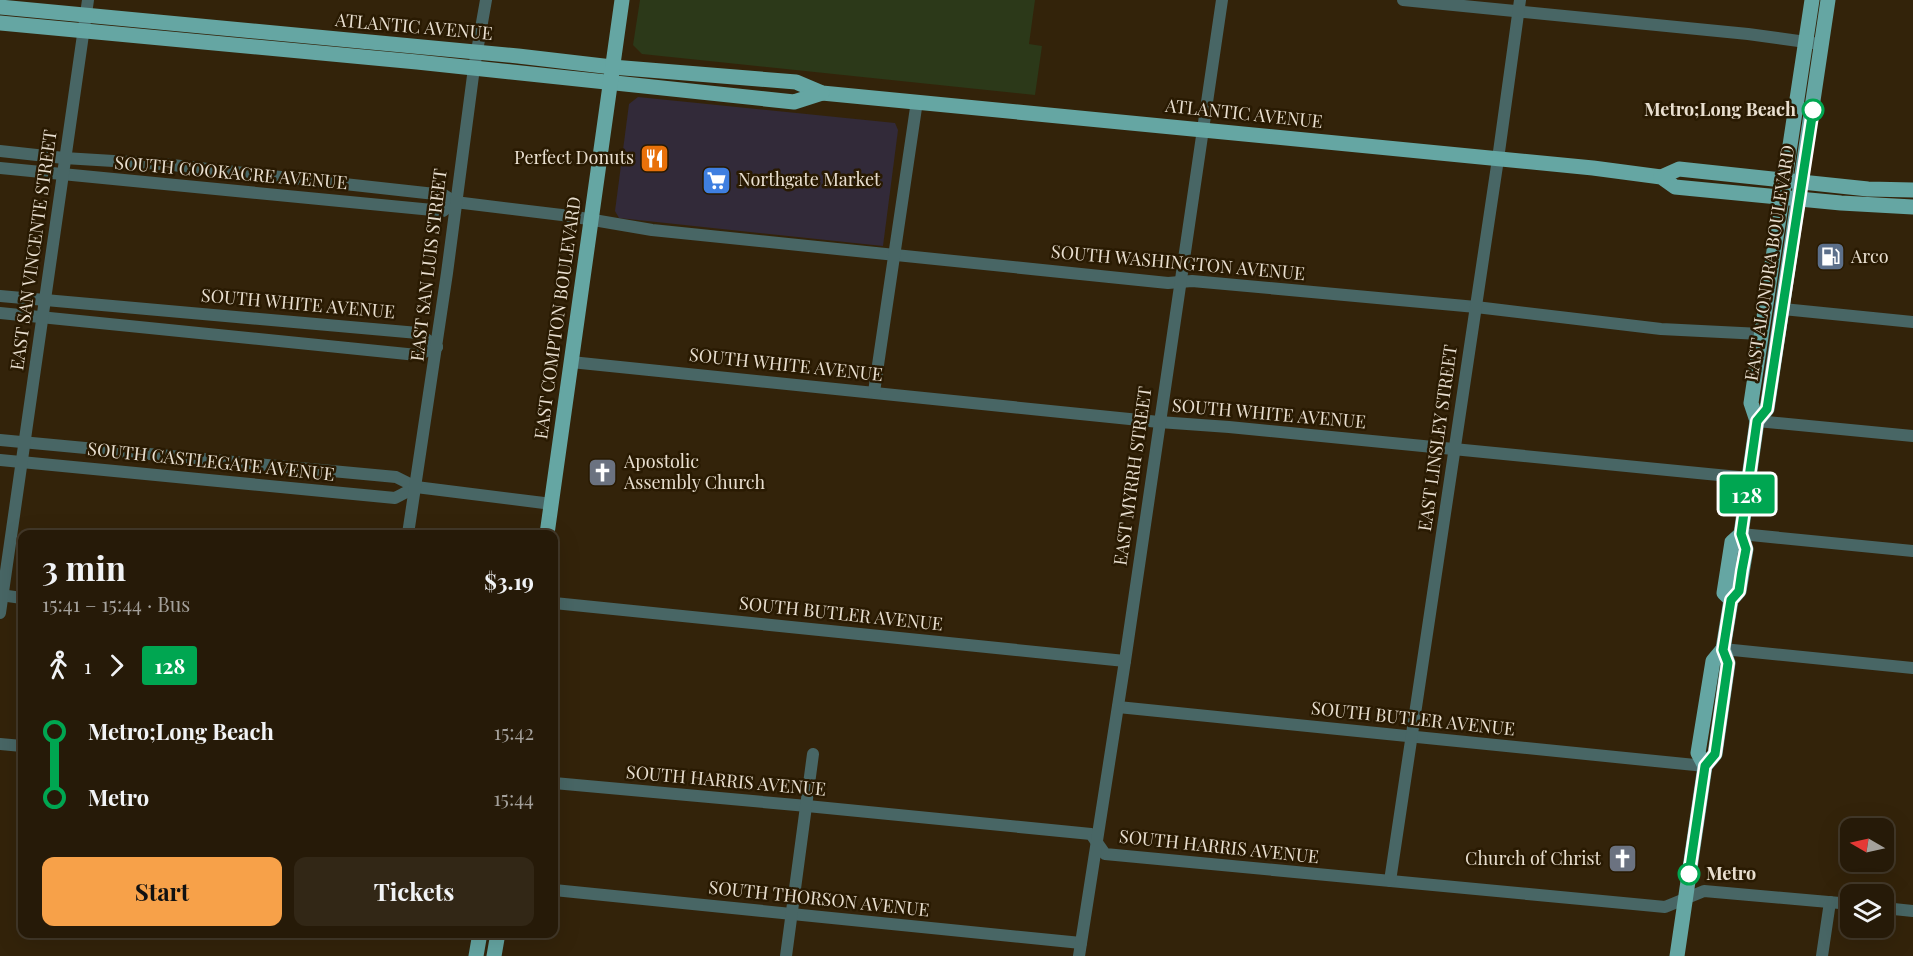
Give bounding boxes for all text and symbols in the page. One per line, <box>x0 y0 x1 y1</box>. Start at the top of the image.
street label: ATLANTIC AVENUE <box>333 7 494 45</box>
street label: ATLANTIC AVENUE <box>1163 93 1324 133</box>
place label: Metro;Long Beach <box>1644 97 1796 121</box>
marker: Metro;Long Beach <box>1802 99 1824 121</box>
street label: EAST SAN VINCENTE STREET <box>4 128 62 372</box>
restaurant icon: Perfect Donuts <box>639 142 671 174</box>
street label: EAST ALONDRA BOULEVARD <box>1739 143 1800 383</box>
place label: Perfect Donuts <box>514 145 634 169</box>
street label: SOUTH COOKACRE AVENUE <box>114 150 349 194</box>
supermarket icon: Northgate Market <box>701 164 733 196</box>
street label: EAST SAN LUIS STREET <box>404 167 452 363</box>
place label: Northgate Market <box>738 167 881 191</box>
street label: EAST COMPTON BOULEVARD <box>528 195 586 441</box>
street label: SOUTH WASHINGTON AVENUE <box>1050 239 1306 285</box>
fuel station icon: Arco <box>1814 241 1846 273</box>
place label: Arco <box>1850 244 1889 268</box>
street label: SOUTH WHITE AVENUE <box>200 283 396 323</box>
street label: SOUTH WHITE AVENUE <box>688 342 884 386</box>
street label: EAST LINSLEY STREET <box>1412 343 1462 533</box>
street label: EAST MYRRH STREET <box>1108 385 1156 567</box>
street label: SOUTH WHITE AVENUE <box>1171 393 1367 433</box>
street label: SOUTH CASTLEGATE AVENUE <box>86 436 336 486</box>
place label: Apostolic Assembly Church <box>623 449 766 494</box>
church icon: Apostolic Assembly Church <box>587 456 619 488</box>
line badge: 128 <box>1712 474 1782 514</box>
text: 128 <box>1732 480 1762 508</box>
text: 3 min <box>42 545 126 589</box>
text: $3.19 <box>484 566 534 596</box>
text: 15:41 – 15:44 · Bus <box>42 590 190 617</box>
street label: SOUTH BUTLER AVENUE <box>738 590 944 636</box>
icon: walk <box>42 649 75 682</box>
icon: forward <box>100 649 133 682</box>
text: 128 <box>154 651 185 679</box>
text: 1 <box>84 652 91 679</box>
street label: SOUTH BUTLER AVENUE <box>1310 695 1516 741</box>
text: Metro;Long Beach <box>88 716 274 746</box>
text: 15:42 <box>494 718 534 745</box>
street label: SOUTH HARRIS AVENUE <box>625 759 827 801</box>
text: Metro <box>88 782 149 812</box>
text: 15:44 <box>493 784 534 811</box>
north arrow <box>1840 818 1894 872</box>
map controls <box>1840 818 1894 938</box>
street label: SOUTH HARRIS AVENUE <box>1118 824 1320 868</box>
church icon: Church of Christ <box>1606 843 1638 875</box>
place label: Church of Christ <box>1465 846 1602 870</box>
button: Start <box>42 857 282 926</box>
button: Tickets <box>294 857 534 926</box>
place label: Metro <box>1706 861 1756 885</box>
marker: Metro <box>1678 863 1700 885</box>
street label: SOUTH THORSON AVENUE <box>708 874 931 922</box>
button: layers <box>1840 884 1894 938</box>

